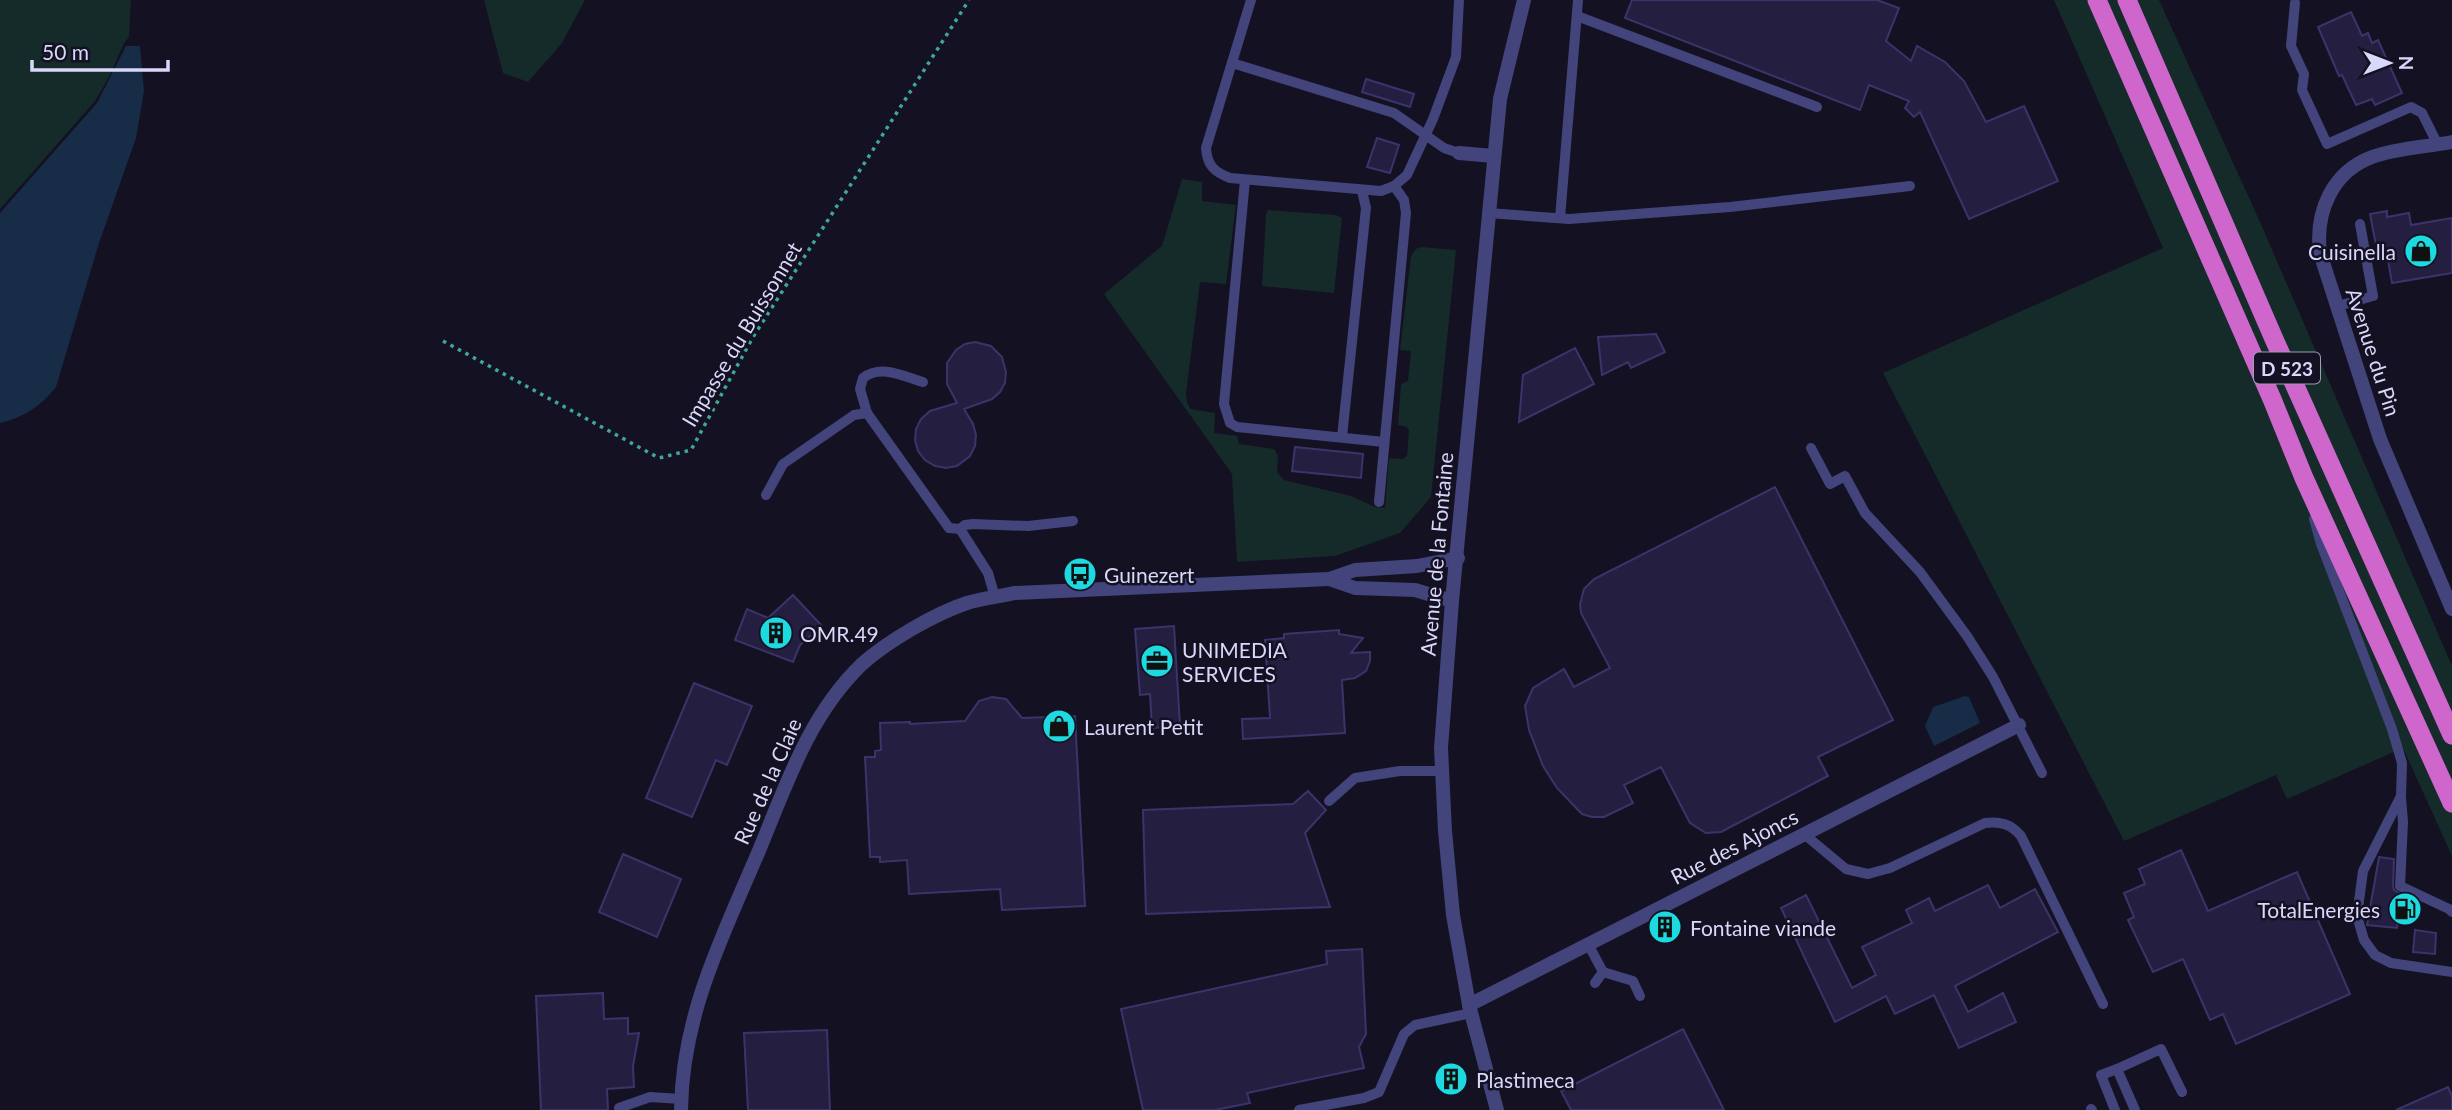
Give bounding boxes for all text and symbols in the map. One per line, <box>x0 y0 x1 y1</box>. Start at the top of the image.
scale bar <box>32 28 168 72</box>
north arrow <box>2354 28 2424 98</box>
text: 50 m <box>42 39 89 64</box>
text: N <box>2395 56 2418 70</box>
shop icon: Cuisinella <box>2402 232 2440 270</box>
street label: Impasse du Buissonnet <box>676 237 806 431</box>
place label: Cuisinella <box>2308 239 2396 264</box>
street label: Avenue du Pin <box>2342 285 2406 419</box>
road number: D 523 <box>2254 352 2320 384</box>
street label: Avenue de la Fontaine <box>1415 451 1457 657</box>
bus stop icon: Guinezert <box>1061 555 1099 593</box>
place label: Guinezert <box>1104 562 1195 587</box>
building icon: OMR.49 <box>757 614 795 652</box>
place label: OMR.49 <box>800 621 879 646</box>
place label: UNIMEDIA SERVICES <box>1182 637 1288 686</box>
office icon: UNIMEDIA SERVICES <box>1138 642 1176 680</box>
shop icon: Laurent Petit <box>1040 707 1078 745</box>
street label: Rue de la Claie <box>728 714 806 848</box>
place label: Laurent Petit <box>1084 714 1204 739</box>
street label: Rue des Ajoncs <box>1666 803 1802 889</box>
fuel station icon: TotalEnergies <box>2386 890 2424 928</box>
place label: TotalEnergies <box>2257 897 2380 922</box>
building icon: Fontaine viande <box>1646 908 1684 946</box>
place label: Fontaine viande <box>1690 915 1836 940</box>
building icon: Plastimeca <box>1432 1060 1470 1098</box>
place label: Plastimeca <box>1476 1067 1575 1092</box>

